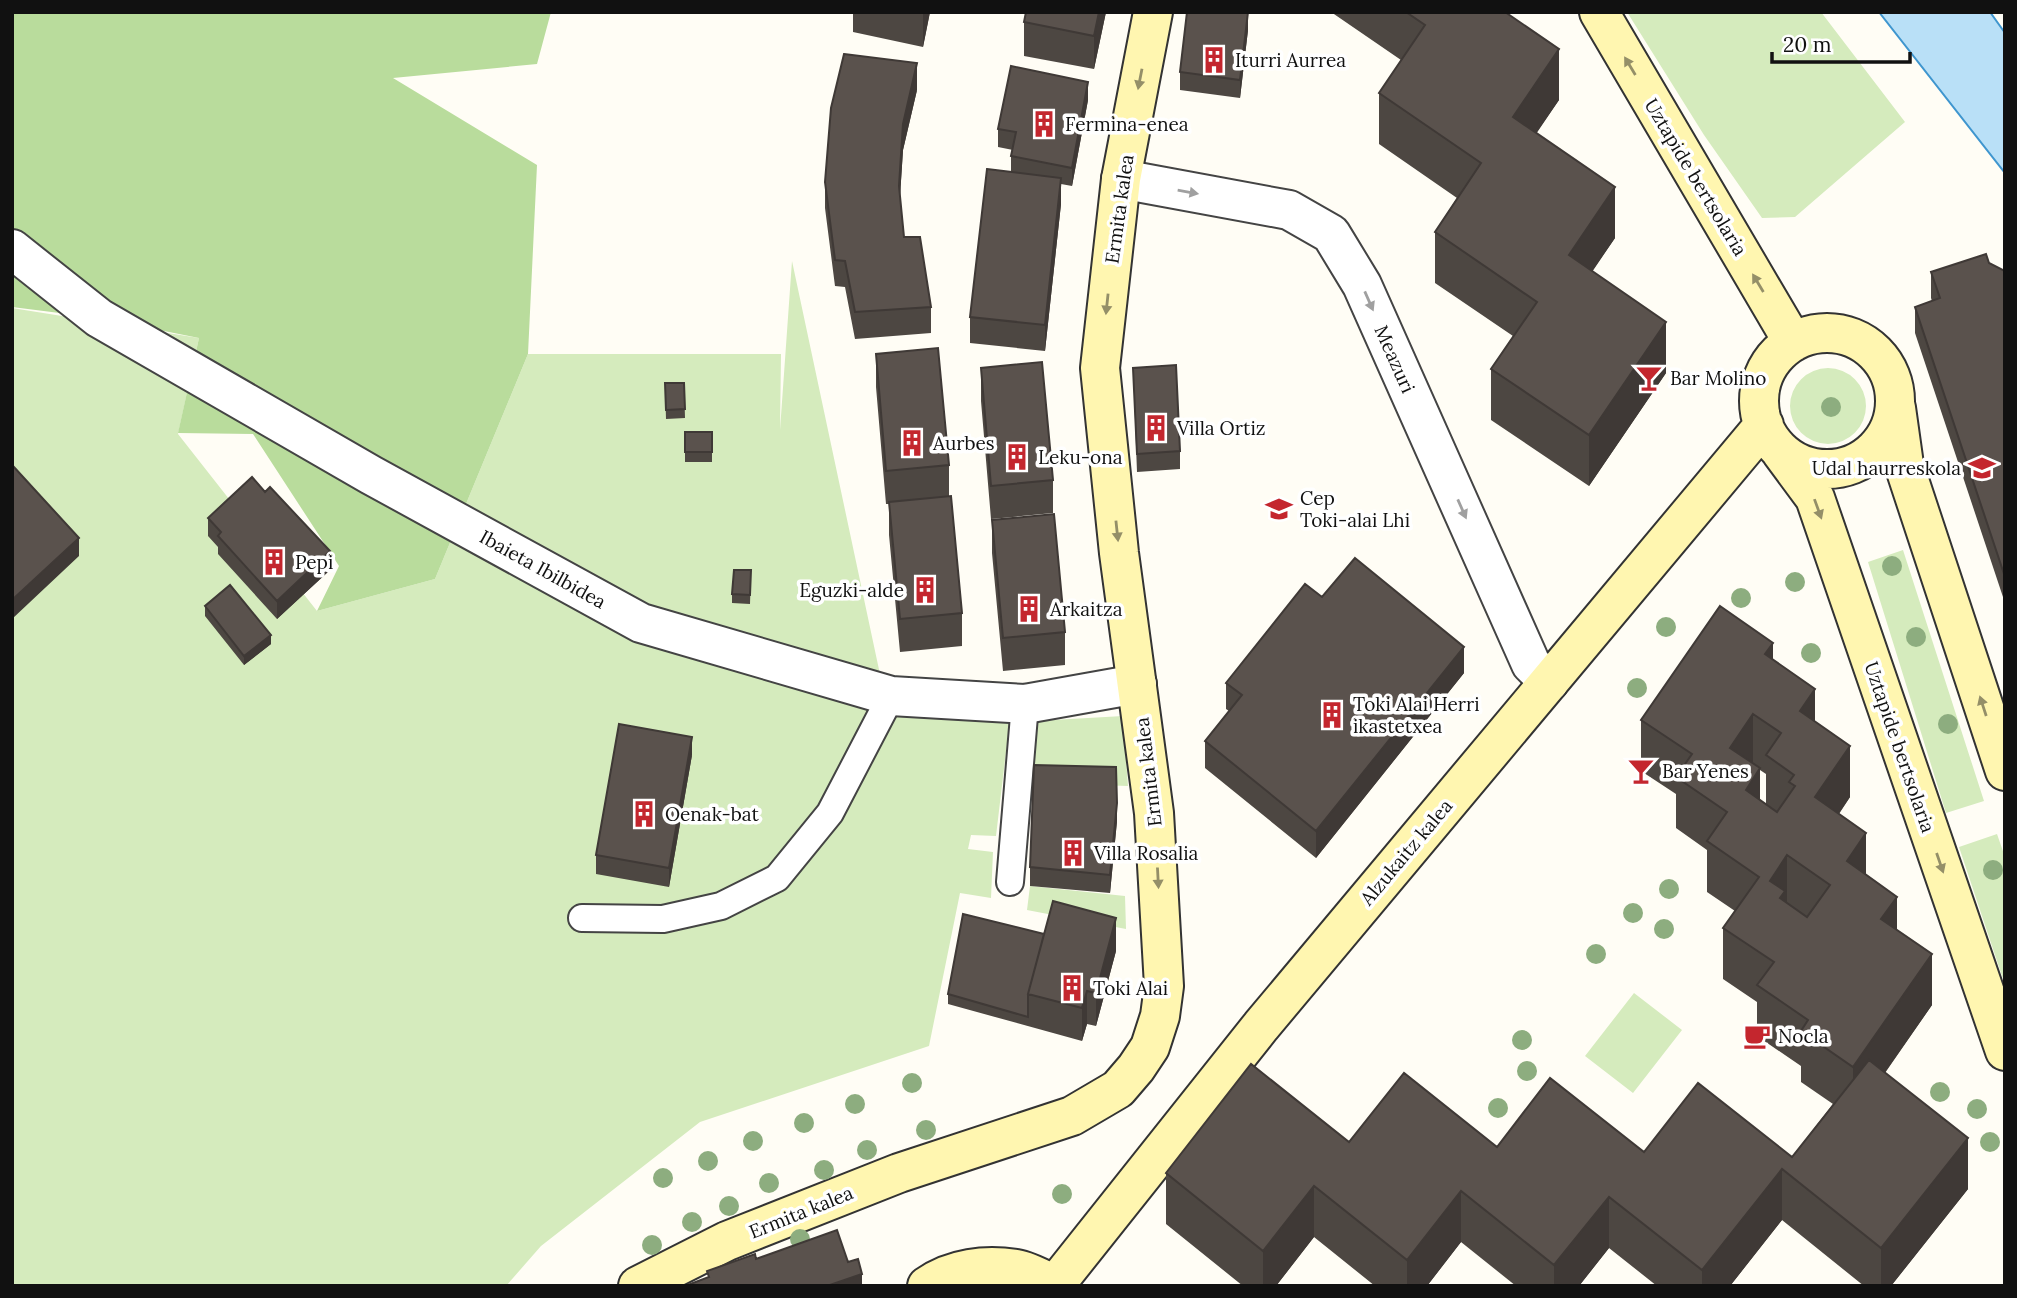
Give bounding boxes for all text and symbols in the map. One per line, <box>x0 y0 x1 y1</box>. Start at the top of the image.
scale bar <box>1772 21 1910 65</box>
text: 20 m <box>1783 31 1832 58</box>
building icon: Iturri Aurrea <box>1199 45 1229 75</box>
place label: Iturri Aurrea <box>1235 48 1346 72</box>
one-way arrow <box>1624 57 1637 76</box>
one-way arrow <box>1134 68 1145 90</box>
street label: Uztapide bertsolaria <box>1640 94 1753 260</box>
building icon: Fermina-enea <box>1029 109 1059 139</box>
place label: Fermina-enea <box>1065 112 1189 136</box>
street label: Ermita kalea <box>1099 153 1139 265</box>
one-way arrow <box>1177 186 1199 197</box>
one-way arrow <box>1752 274 1765 293</box>
one-way arrow <box>1363 291 1375 311</box>
one-way arrow <box>1101 293 1112 315</box>
street label: Meazuri <box>1369 321 1421 397</box>
bar icon: Bar Molino <box>1634 363 1664 393</box>
place label: Bar Molino <box>1670 366 1766 390</box>
building icon: Villa Ortiz <box>1141 413 1171 443</box>
place label: Villa Ortiz <box>1176 416 1265 440</box>
building icon: Aurbes <box>897 428 927 458</box>
place label: Aurbes <box>932 431 995 455</box>
building icon: Leku-ona <box>1002 442 1032 472</box>
place label: Leku-ona <box>1038 445 1123 469</box>
school or university icon: Udal haurreskola <box>1967 453 1997 483</box>
place label: Udal haurreskola <box>1812 456 1961 480</box>
place label: Cep Toki-alai Lhi <box>1300 486 1410 532</box>
school or university icon: Cep Toki-alai Lhi <box>1264 494 1294 524</box>
one-way arrow <box>1457 498 1468 519</box>
one-way arrow <box>1813 498 1824 519</box>
one-way arrow <box>1111 520 1122 542</box>
street label: Ibaieta Ibilbidea <box>476 524 610 614</box>
building icon: Pepi <box>259 547 289 577</box>
place label: Pepi <box>295 550 333 574</box>
building icon: Eguzki-alde <box>910 575 940 605</box>
place label: Eguzki-alde <box>799 578 904 602</box>
building icon: Arkaitza <box>1014 594 1044 624</box>
place label: Arkaitza <box>1049 597 1123 621</box>
street label: Uztapide bertsolaria <box>1859 658 1941 836</box>
place label: Toki Alai Herri ikastetxea <box>1353 692 1480 738</box>
one-way arrow <box>1977 695 1988 716</box>
building icon: Toki Alai Herri ikastetxea <box>1317 700 1347 730</box>
street label: Ermita kalea <box>1129 716 1167 828</box>
bar icon: Bar Yenes <box>1626 756 1656 786</box>
place label: Bar Yenes <box>1662 759 1749 783</box>
street label: Alzukaitz kalea <box>1354 794 1457 911</box>
building icon: Oenak-bat <box>629 799 659 829</box>
place label: Oenak-bat <box>665 802 759 826</box>
building icon: Villa Rosalia <box>1058 838 1088 868</box>
place label: Villa Rosalia <box>1093 841 1199 865</box>
one-way arrow <box>1935 852 1946 873</box>
one-way arrow <box>1152 867 1163 889</box>
building icon: Toki Alai <box>1057 973 1087 1003</box>
place label: Toki Alai <box>1093 976 1168 1000</box>
cafe icon: Nocla <box>1742 1021 1772 1051</box>
place label: Nocla <box>1778 1024 1829 1048</box>
street label: Ermita kalea <box>745 1180 857 1244</box>

